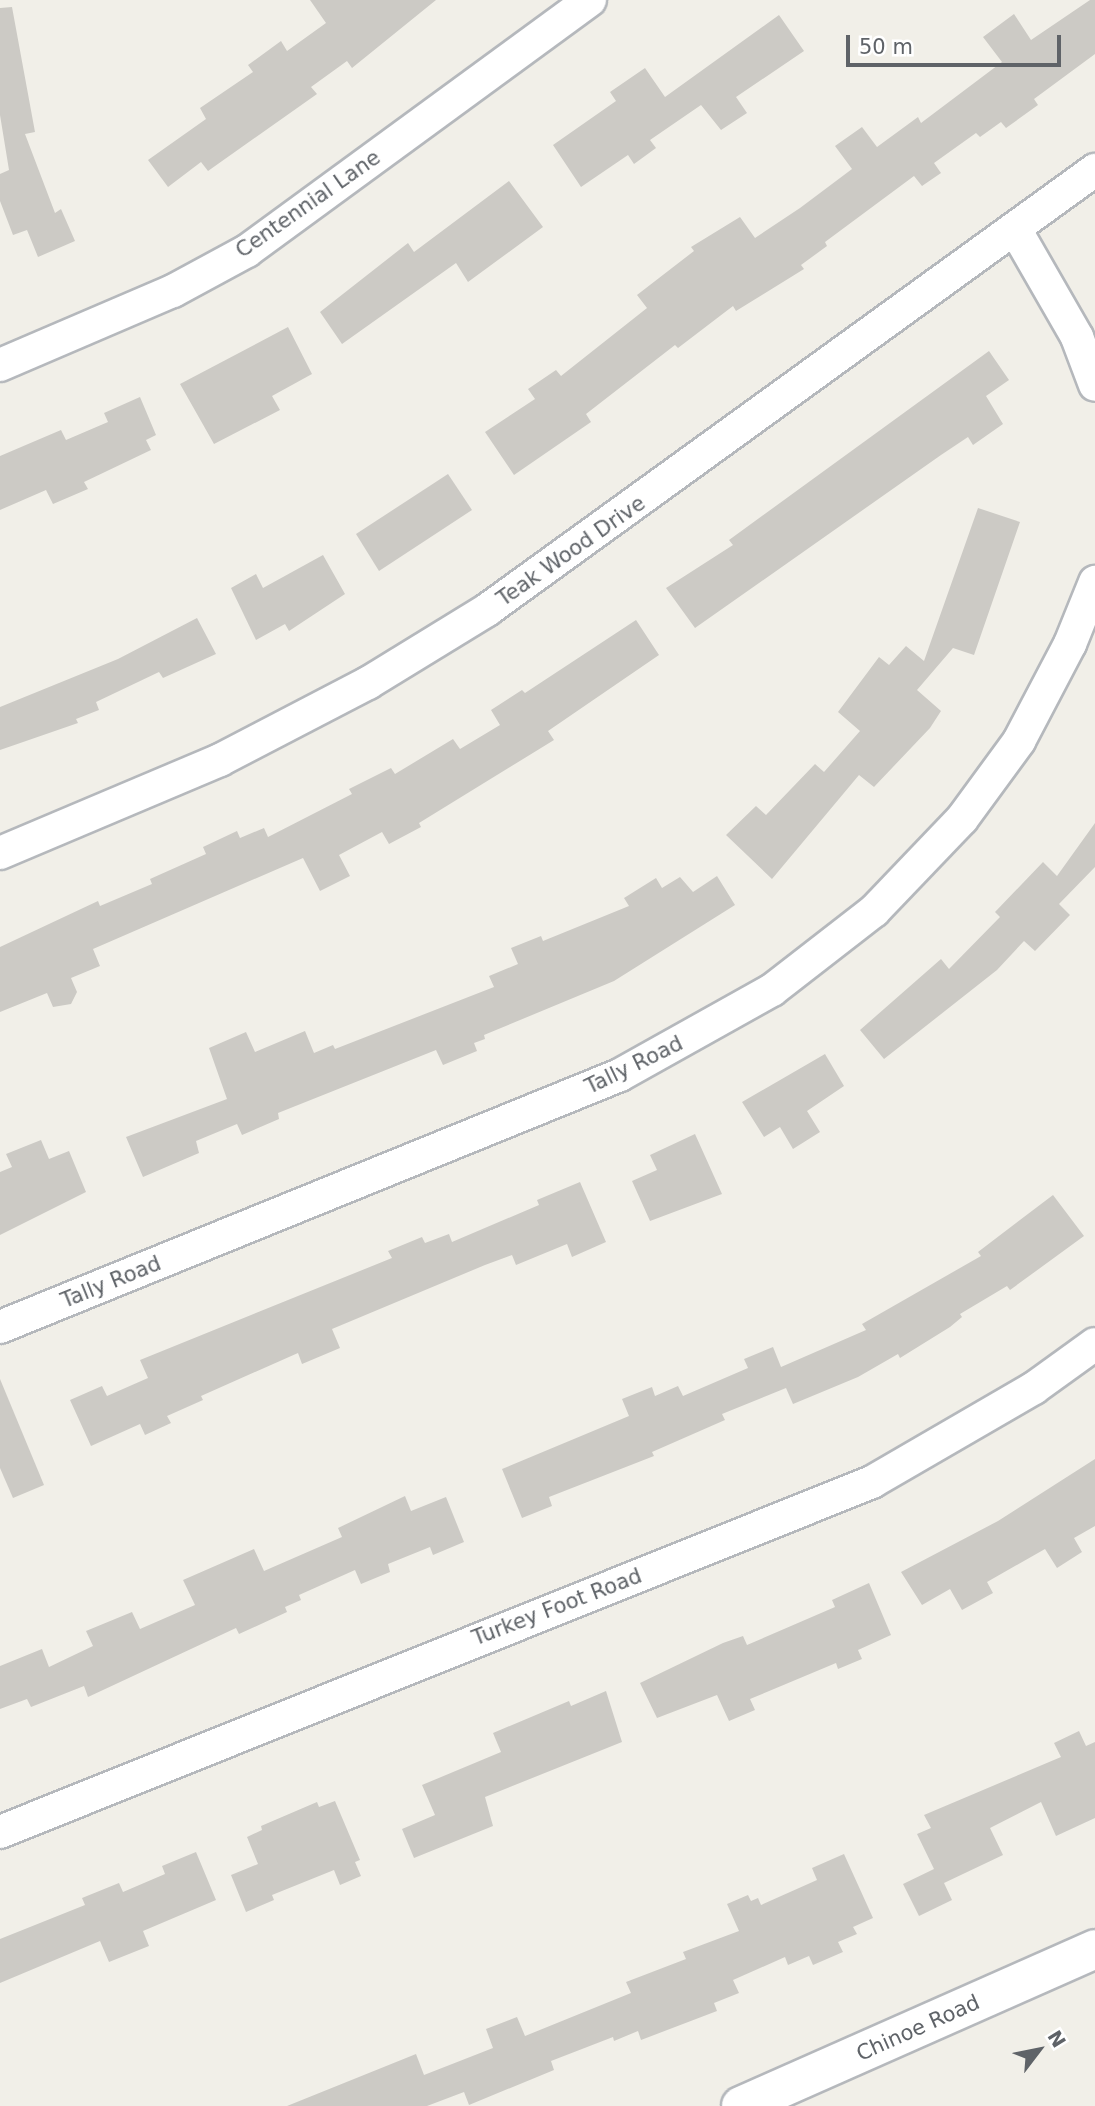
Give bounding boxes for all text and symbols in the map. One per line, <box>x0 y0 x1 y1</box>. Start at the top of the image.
scale bar <box>850 21 1065 65</box>
text: 50 m <box>859 35 913 59</box>
street label: Centennial Lane <box>231 145 385 263</box>
street label: Teak Wood Drive <box>492 490 650 612</box>
street label: Tally Road <box>581 1031 687 1099</box>
street label: Tally Road <box>57 1251 165 1313</box>
street label: Turkey Foot Road <box>469 1563 645 1651</box>
street label: Chinoe Road <box>852 1990 984 2066</box>
north arrow <box>1004 2015 1074 2085</box>
text: N <box>1043 2026 1070 2051</box>

